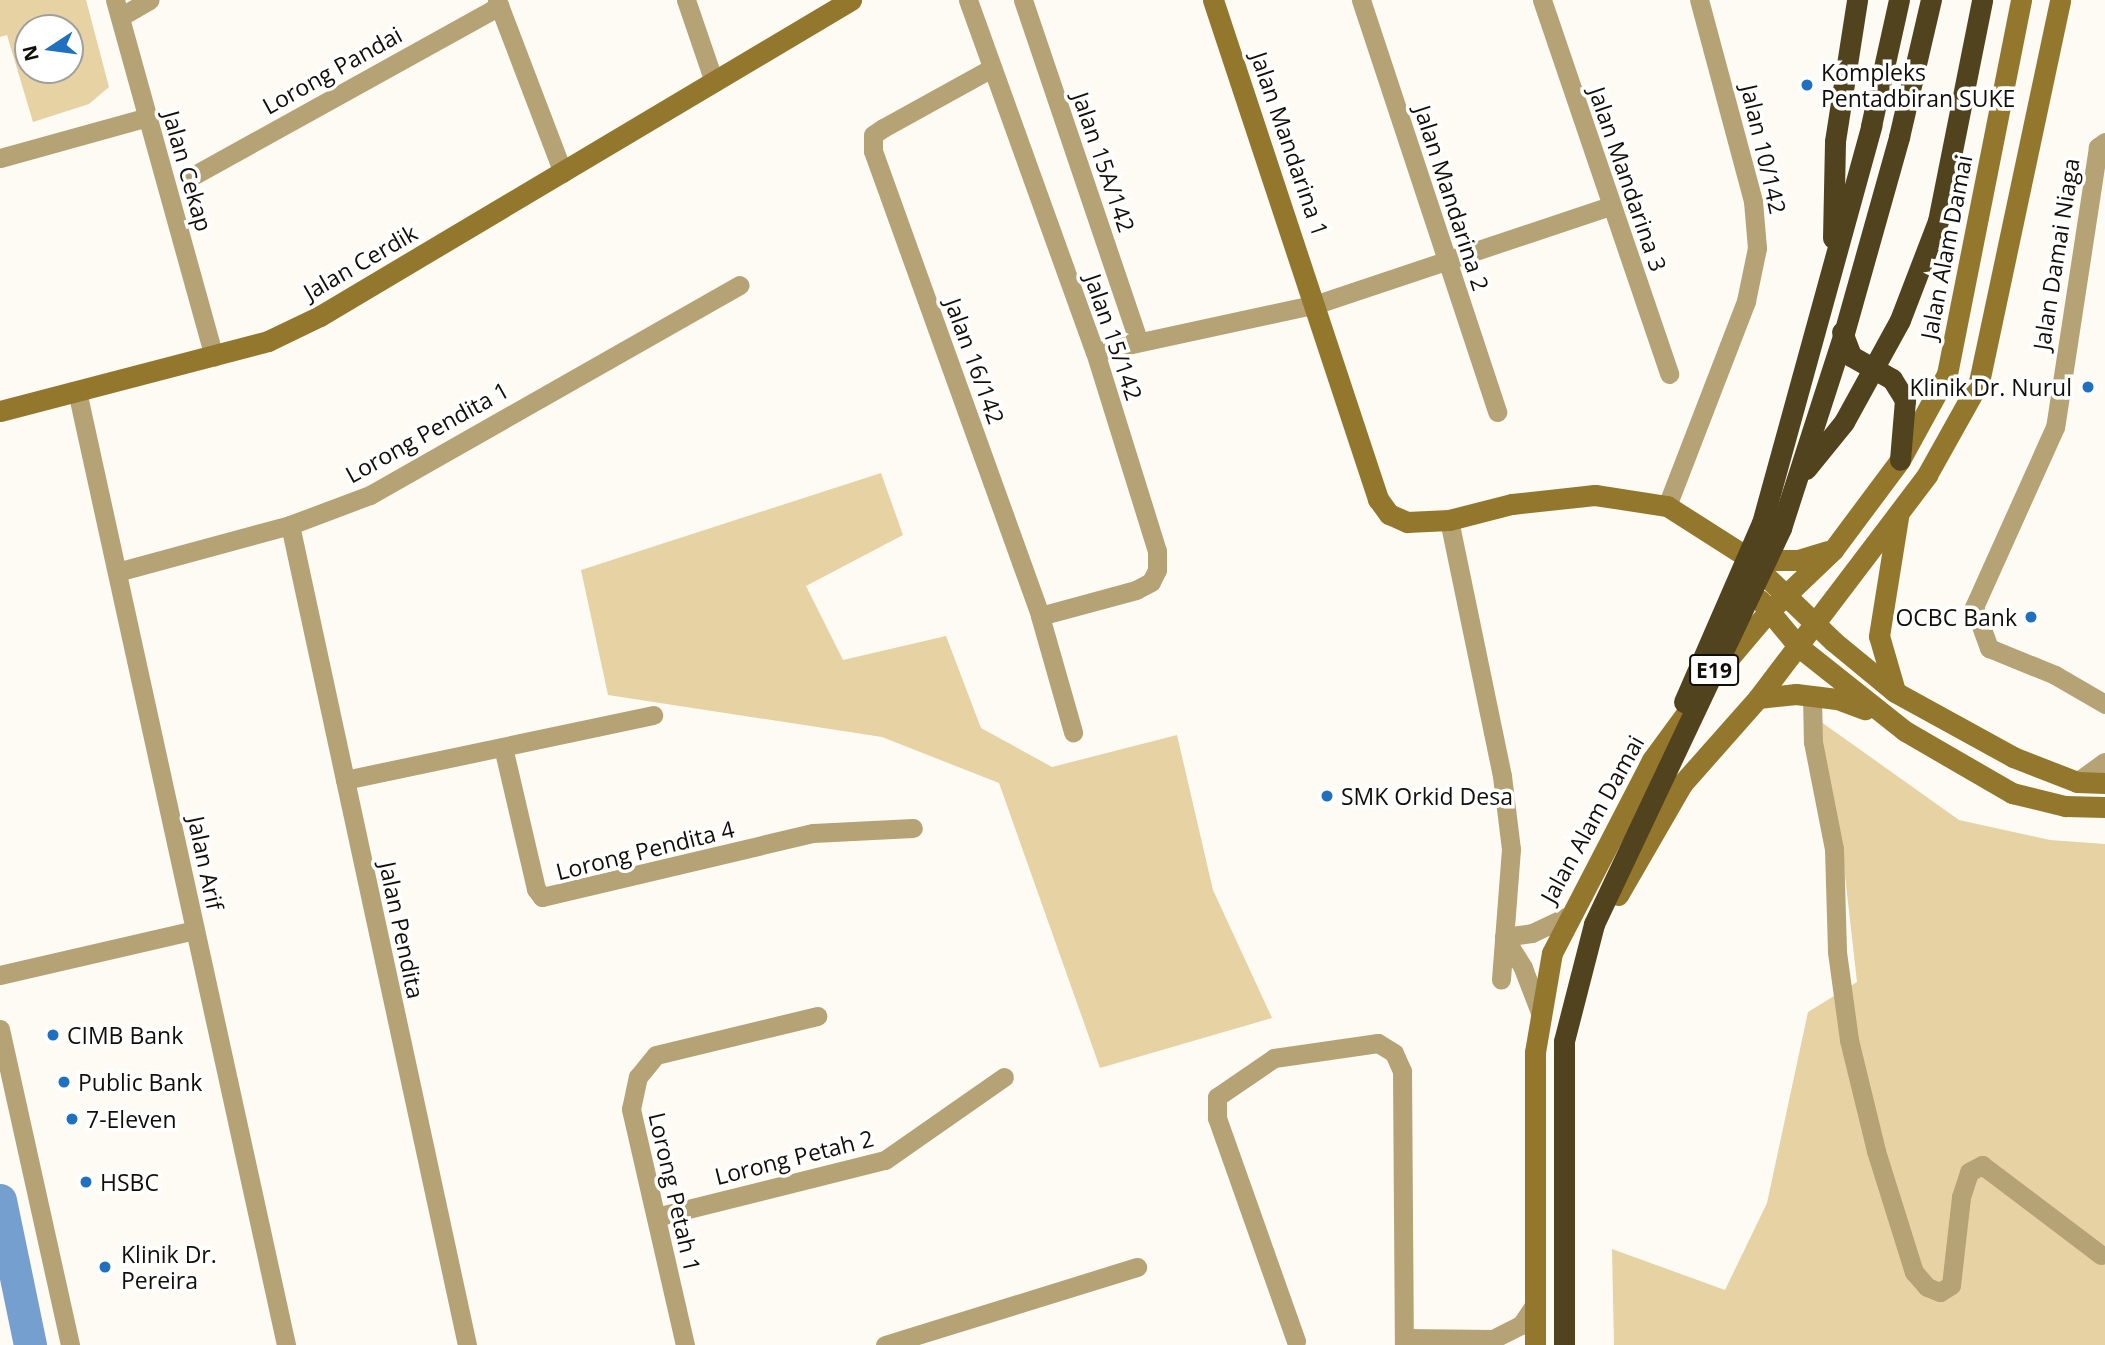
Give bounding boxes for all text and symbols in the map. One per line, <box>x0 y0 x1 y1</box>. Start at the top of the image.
north arrow <box>14 14 84 84</box>
street label: Lorong Pandai <box>258 20 406 120</box>
text: N <box>16 43 45 64</box>
street label: Jalan Mandarina 1 <box>1245 48 1335 240</box>
place label: Kompleks Pentadbiran SUKE <box>1821 58 2015 112</box>
marker: Kompleks Pentadbiran SUKE <box>1799 77 1815 93</box>
street label: Jalan 10/142 <box>1736 82 1792 216</box>
street label: Jalan Mandarina 3 <box>1583 83 1673 275</box>
street label: Jalan 15A/142 <box>1067 88 1141 236</box>
street label: Jalan Mandarina 2 <box>1409 102 1495 294</box>
street label: Jalan Cekap <box>158 108 218 234</box>
street label: Jalan Alam Damai <box>1915 152 1977 342</box>
street label: Jalan Damai Niaga <box>2027 156 2085 352</box>
street label: Jalan Cerdik <box>298 218 422 306</box>
street label: Jalan 15/142 <box>1079 270 1149 404</box>
street label: Jalan 16/142 <box>939 294 1011 428</box>
place label: Klinik Dr. Nurul <box>1909 373 2072 401</box>
street label: Lorong Pendita 1 <box>341 376 513 488</box>
marker: Klinik Dr. Nurul <box>2078 377 2098 397</box>
place label: OCBC Bank <box>1895 603 2017 631</box>
marker: OCBC Bank <box>2023 609 2039 625</box>
road number: E19 <box>1688 652 1740 688</box>
street label: Jalan Alam Damai <box>1535 730 1649 908</box>
place label: SMK Orkid Desa <box>1341 782 1513 810</box>
marker: SMK Orkid Desa <box>1319 788 1335 804</box>
street label: Jalan Arif <box>183 814 229 912</box>
street label: Lorong Pendita 4 <box>553 815 737 885</box>
street label: Jalan Pendita <box>374 859 430 1001</box>
place label: CIMB Bank <box>67 1021 183 1049</box>
marker: CIMB Bank <box>45 1027 61 1043</box>
place label: Public Bank <box>78 1068 202 1096</box>
marker: Public Bank <box>56 1074 72 1090</box>
place label: 7-Eleven <box>86 1105 177 1133</box>
street label: Lorong Petah 1 <box>643 1110 707 1274</box>
marker: 7-Eleven <box>64 1111 80 1127</box>
street label: Lorong Petah 2 <box>712 1124 876 1190</box>
place label: HSBC <box>100 1168 159 1196</box>
marker: HSBC <box>78 1174 94 1190</box>
place label: Klinik Dr. Pereira <box>121 1240 217 1294</box>
marker: Klinik Dr. Pereira <box>95 1257 115 1277</box>

